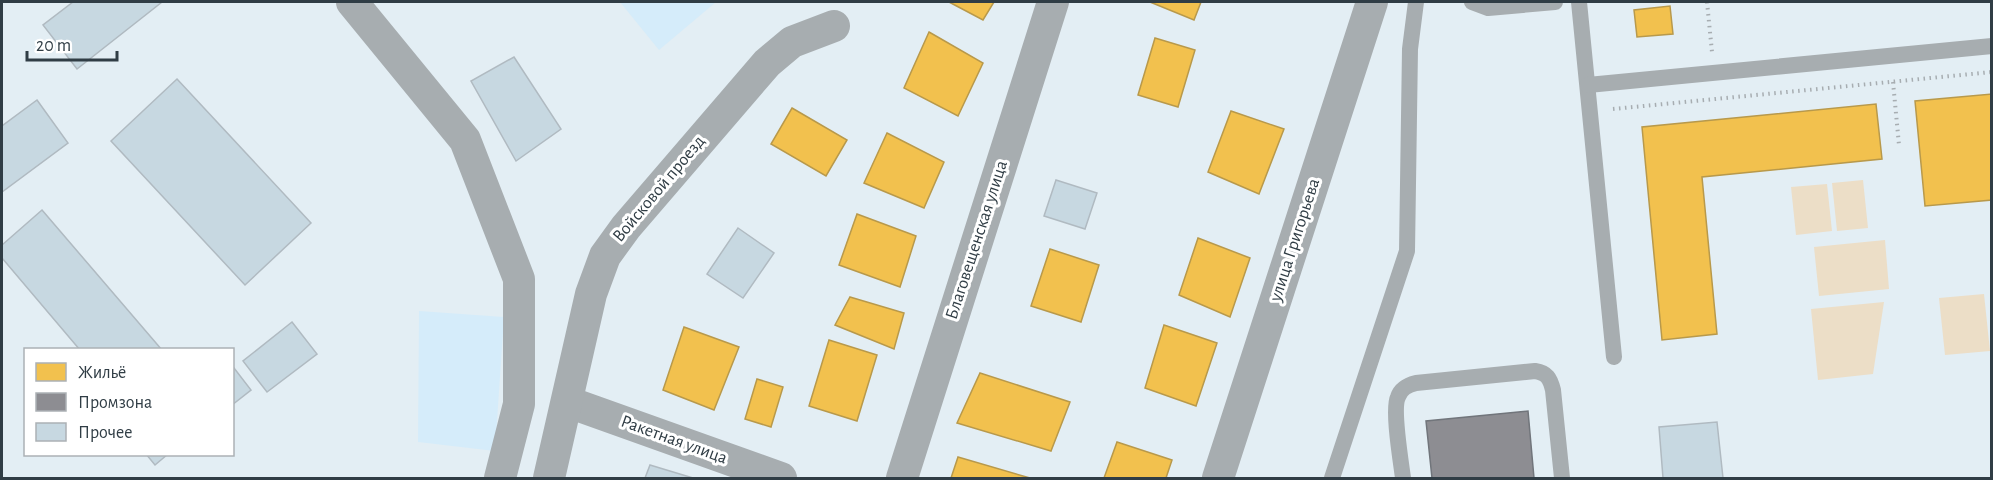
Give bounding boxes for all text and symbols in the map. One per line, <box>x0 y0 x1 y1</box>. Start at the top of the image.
scale bar <box>27 24 117 62</box>
text: 20 m <box>36 37 71 55</box>
street label: Войсковой проезд <box>609 132 709 246</box>
street label: Благовещенская улица <box>943 158 1011 322</box>
street label: улица Григорьева <box>1266 176 1323 305</box>
legend <box>24 348 234 456</box>
text: Жильё <box>78 364 126 382</box>
text: Промзона <box>78 394 152 412</box>
street label: Ракетная улица <box>618 412 730 468</box>
text: Прочее <box>78 424 133 442</box>

